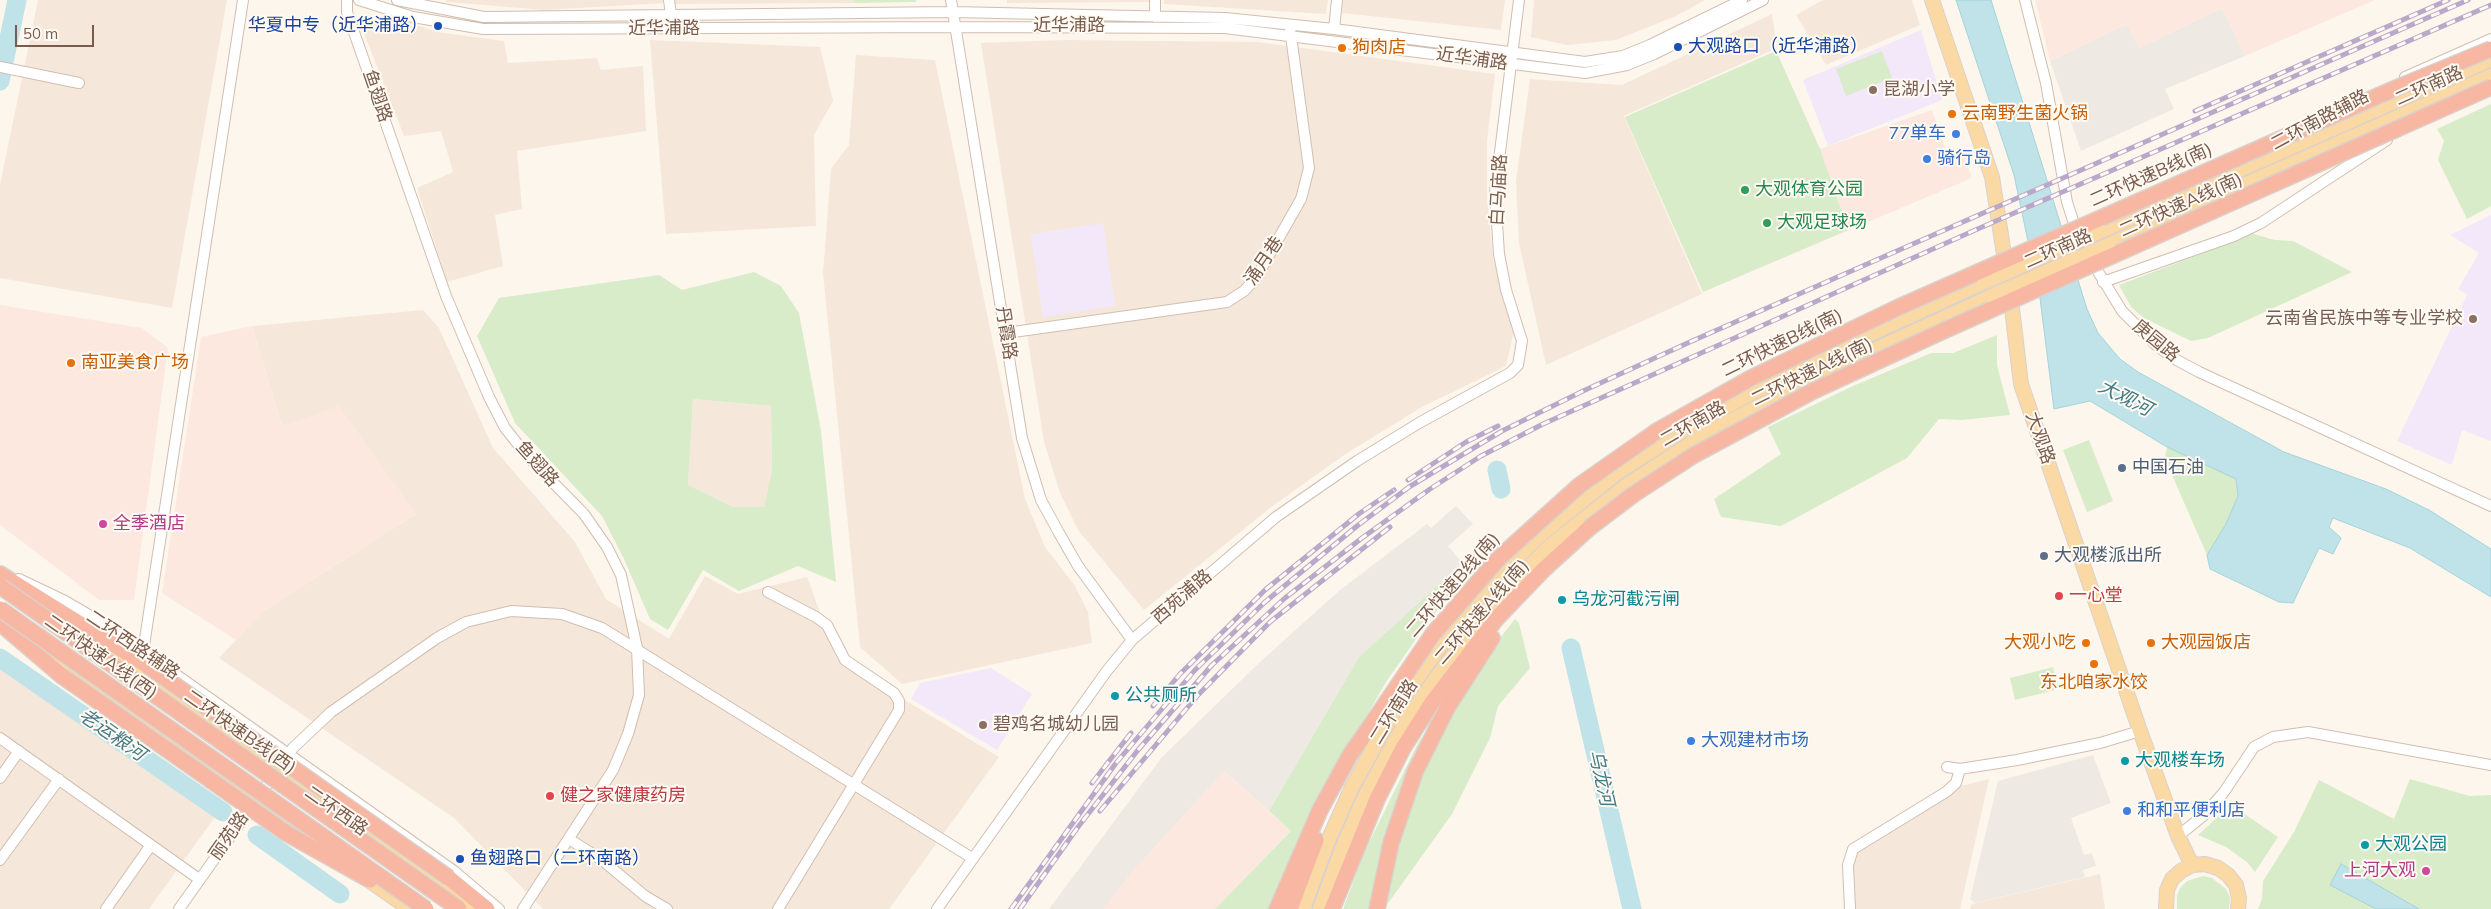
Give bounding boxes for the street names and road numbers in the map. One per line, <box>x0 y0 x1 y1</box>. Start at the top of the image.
street label: 近华浦路 <box>1033 15 1105 37</box>
street label: 近华浦路 <box>628 18 700 40</box>
street label: 近华浦路 <box>1435 43 1509 75</box>
street label: 二环南路 <box>2392 61 2466 111</box>
street label: 鱼翅路 <box>358 67 396 125</box>
street label: 二环南路辅路 <box>2267 85 2373 155</box>
street label: 二环快速B线(南) <box>2086 138 2216 212</box>
street label: 白马庙路 <box>1486 153 1512 227</box>
street label: 二环快速A线(南) <box>2116 168 2246 242</box>
street label: 二环南路 <box>2021 224 2095 274</box>
street label: 涌月巷 <box>1240 233 1288 289</box>
street label: 二环快速B线(南) <box>1718 304 1846 382</box>
street label: 丹霞路 <box>991 305 1021 361</box>
street label: 庚园路 <box>2128 315 2184 367</box>
street label: 二环快速A线(南) <box>1748 333 1876 411</box>
street label: 二环南路 <box>1656 397 1730 451</box>
street label: 大观路 <box>2021 409 2059 467</box>
street label: 鱼翅路 <box>511 437 563 491</box>
street label: 二环快速B线(南) <box>1402 528 1504 642</box>
street label: 二环快速A线(南) <box>1430 555 1534 669</box>
street label: 西苑浦路 <box>1148 565 1216 629</box>
street label: 二环西路辅路 <box>82 606 184 684</box>
street label: 二环快速A线(西) <box>40 610 162 704</box>
street label: 二环南路 <box>1366 676 1422 748</box>
street label: 二环快速B线(西) <box>180 685 300 779</box>
street label: 二环西路 <box>300 782 372 840</box>
street label: 丽苑路 <box>205 808 253 864</box>

